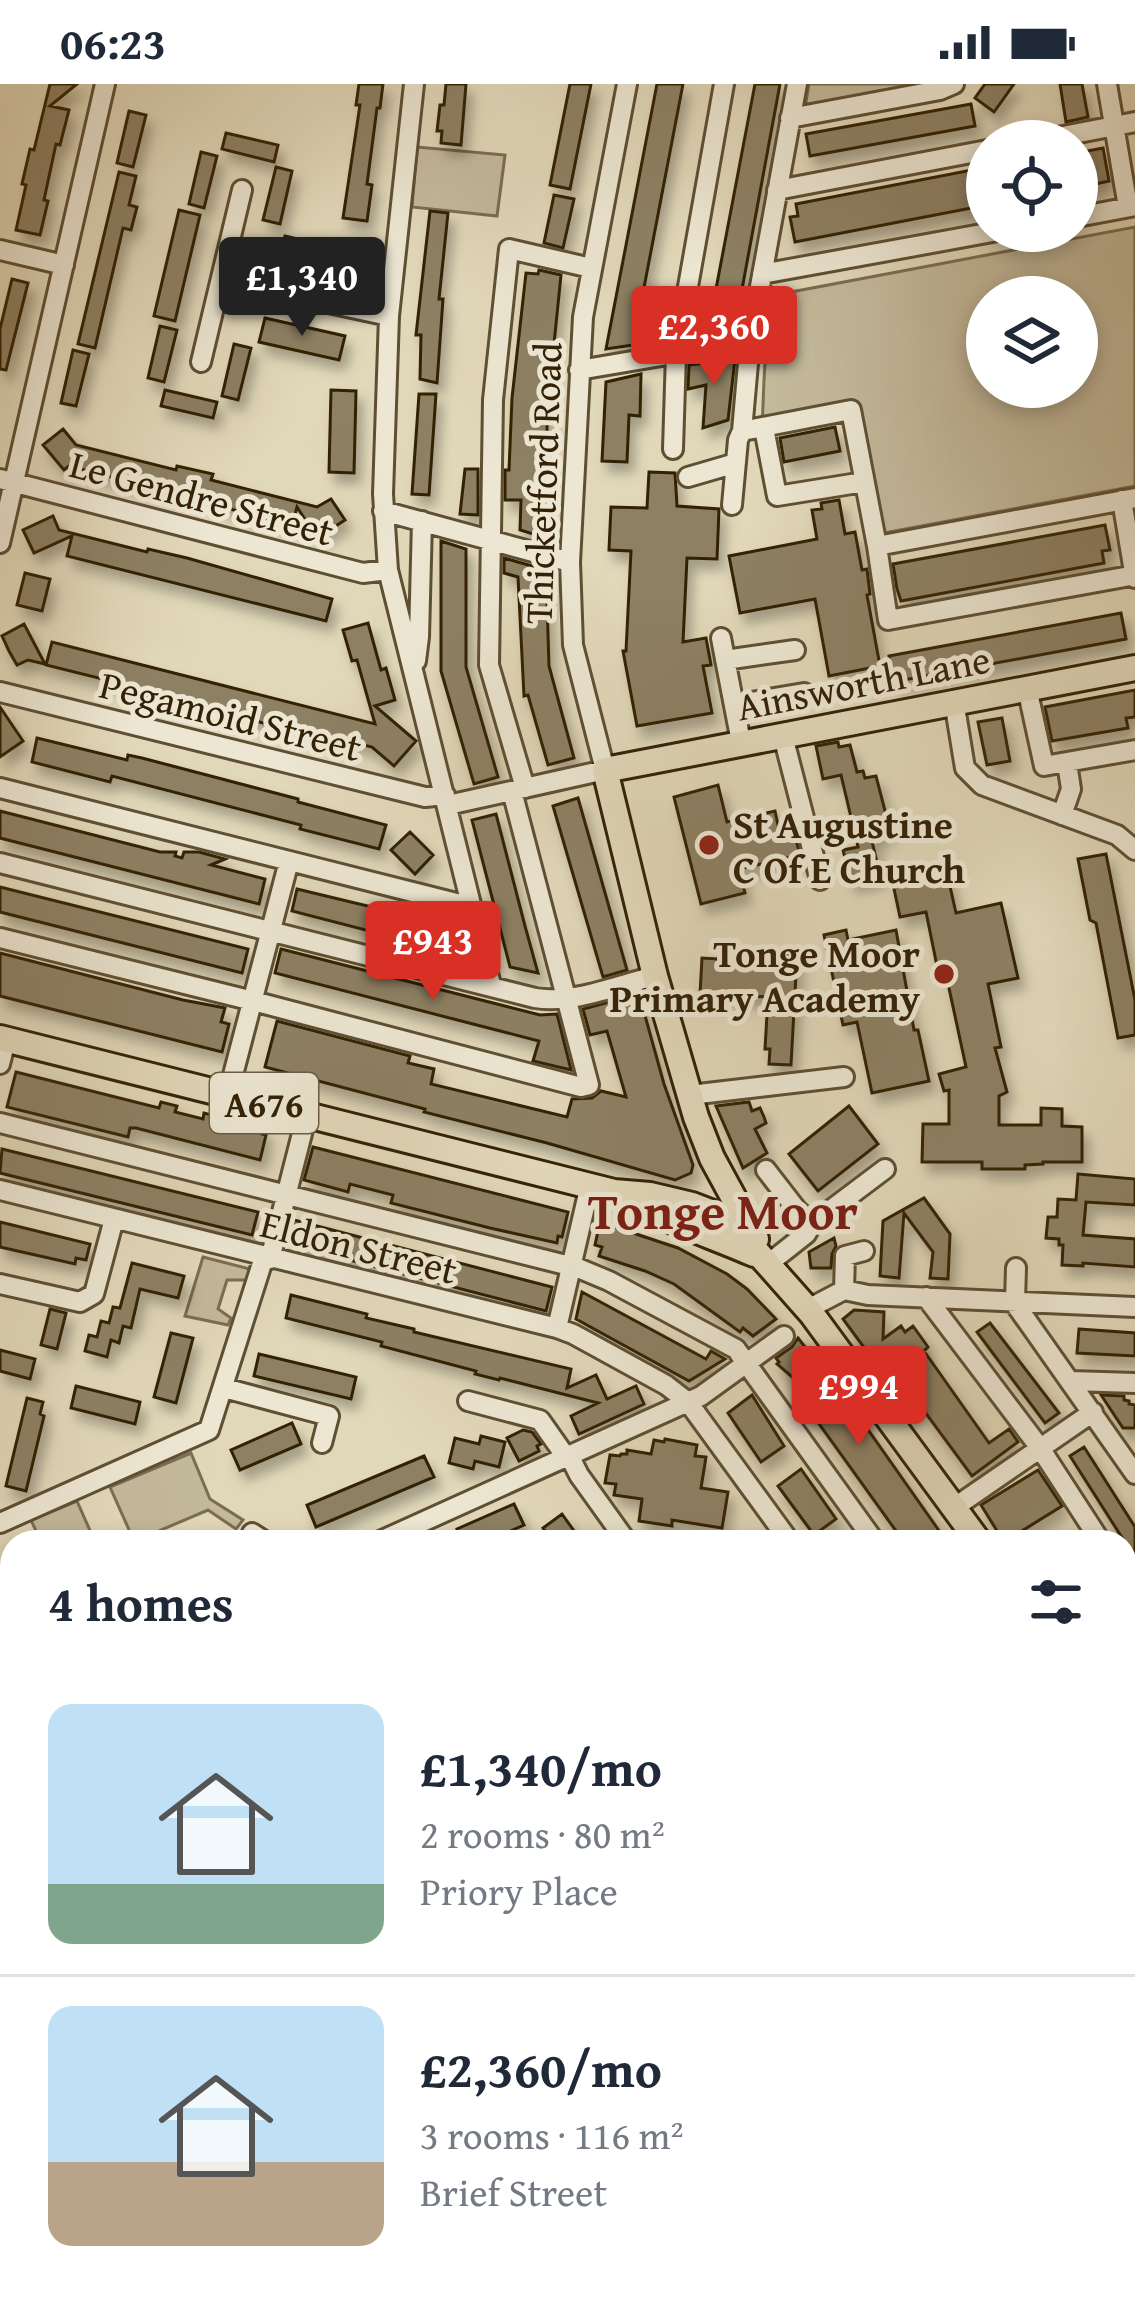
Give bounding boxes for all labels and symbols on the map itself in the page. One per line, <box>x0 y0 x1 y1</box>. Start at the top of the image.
pin: £1,340 <box>204 237 400 339</box>
pin: £2,360 <box>616 286 812 388</box>
street label: Thicketford Road <box>509 341 575 625</box>
street label: Le Gendre Street <box>64 434 340 560</box>
street label: Ainsworth Lane <box>731 630 995 734</box>
street label: Pegamoid Street <box>94 655 368 775</box>
place label: St Augustine C Of E Church <box>733 795 965 897</box>
marker: St Augustine C Of E Church <box>696 832 722 858</box>
pin: £943 <box>362 901 504 1003</box>
place label: Tonge Moor Primary Academy <box>610 924 920 1026</box>
marker: Tonge Moor Primary Academy <box>931 961 957 987</box>
road number: A676 <box>210 1073 318 1133</box>
district label: Tonge Moor <box>588 1173 858 1248</box>
street label: Eldon Street <box>255 1194 463 1298</box>
pin: £994 <box>788 1346 930 1448</box>

